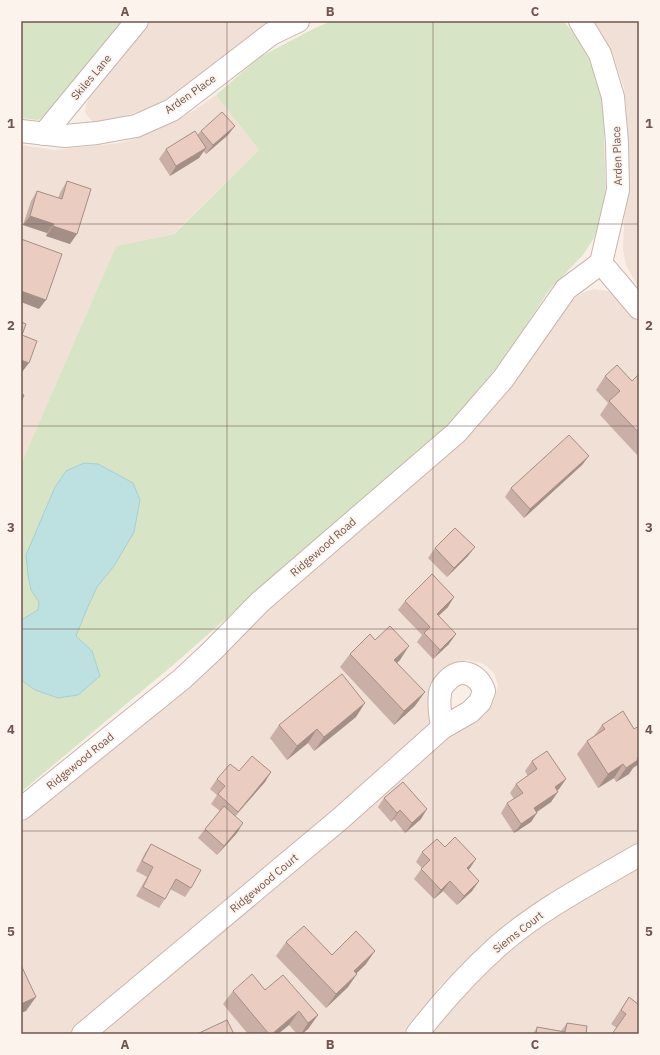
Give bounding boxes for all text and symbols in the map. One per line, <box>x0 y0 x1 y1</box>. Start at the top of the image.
text: A <box>121 3 130 20</box>
text: B <box>326 3 335 20</box>
text: C <box>531 3 540 20</box>
street label: Skiles Lane <box>68 51 114 103</box>
street label: Arden Place <box>162 71 218 117</box>
text: 1 <box>7 115 15 132</box>
text: 1 <box>645 115 653 132</box>
street label: Arden Place <box>609 126 625 186</box>
text: 2 <box>7 317 15 334</box>
text: 2 <box>645 317 653 334</box>
street label: Ridgewood Road <box>287 515 359 579</box>
text: 3 <box>7 519 15 536</box>
text: 3 <box>645 519 653 536</box>
text: 4 <box>7 721 15 738</box>
text: 4 <box>645 721 653 738</box>
street label: Ridgewood Road <box>43 729 117 793</box>
street label: Ridgewood Court <box>227 850 301 916</box>
street label: Siems Court <box>490 908 546 956</box>
text: 5 <box>7 923 15 940</box>
text: 5 <box>645 923 653 940</box>
text: A <box>121 1036 130 1053</box>
text: B <box>326 1036 335 1053</box>
text: C <box>531 1036 540 1053</box>

